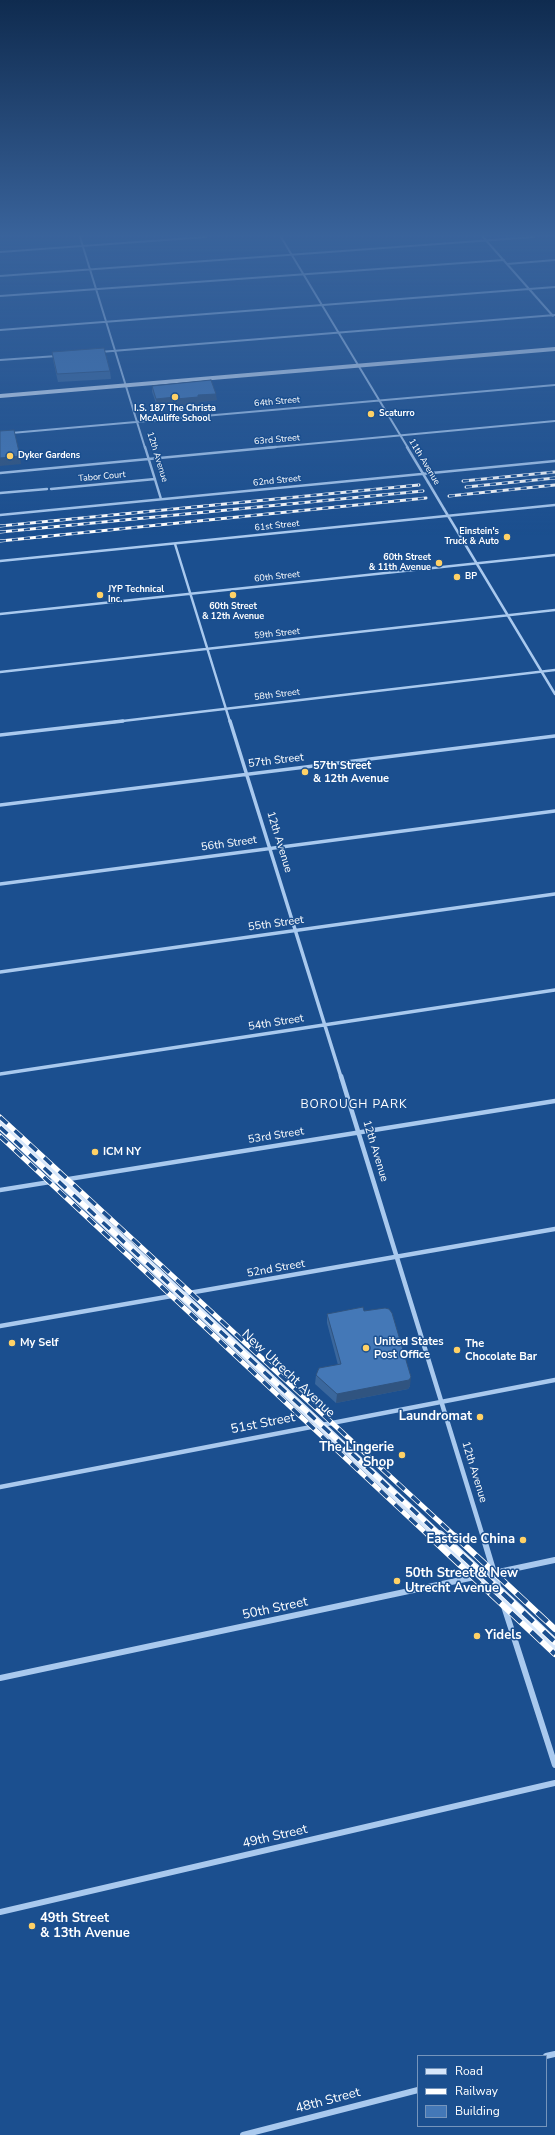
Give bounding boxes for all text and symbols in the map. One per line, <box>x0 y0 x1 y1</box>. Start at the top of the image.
marker: I.S. 187 The Christa McAuliffe School <box>170 392 180 402</box>
street label: 64th Street <box>254 395 300 409</box>
place label: I.S. 187 The Christa McAuliffe School <box>134 404 216 425</box>
marker: Scaturro <box>366 409 376 419</box>
place label: Scaturro <box>379 409 415 419</box>
street label: 12th Avenue <box>144 431 170 483</box>
street label: 63rd Street <box>254 433 300 447</box>
street label: 11th Avenue <box>406 437 442 487</box>
marker: Dyker Gardens <box>5 451 15 461</box>
place label: Dyker Gardens <box>18 451 80 461</box>
street label: Tabor Court <box>78 470 126 484</box>
street label: 62nd Street <box>253 473 301 489</box>
street label: 61st Street <box>254 518 300 534</box>
place label: Einstein's Truck & Auto <box>444 527 499 548</box>
marker: Einstein's Truck & Auto <box>502 532 512 542</box>
place label: 60th Street & 11th Avenue <box>369 553 431 574</box>
marker: 60th Street & 11th Avenue <box>434 558 444 568</box>
street label: 60th Street <box>254 569 300 585</box>
marker: BP <box>452 572 462 582</box>
place label: BP <box>465 572 477 582</box>
place label: JYP Technical Inc. <box>108 585 164 606</box>
marker: JYP Technical Inc. <box>95 590 105 600</box>
marker: 60th Street & 12th Avenue <box>228 590 238 600</box>
place label: 60th Street & 12th Avenue <box>202 602 264 623</box>
street label: 59th Street <box>254 626 300 642</box>
street label: 58th Street <box>254 687 300 703</box>
street label: 57th Street <box>247 751 305 771</box>
place label: 57th Street & 12th Avenue <box>313 759 389 785</box>
marker: 57th Street & 12th Avenue <box>300 767 310 777</box>
street label: 12th Avenue <box>263 810 295 874</box>
street label: 56th Street <box>200 834 258 854</box>
street label: 55th Street <box>247 914 305 934</box>
street label: 54th Street <box>247 1012 305 1034</box>
district label: BOROUGH PARK <box>300 1098 408 1112</box>
street label: 12th Avenue <box>359 1119 391 1183</box>
street label: 53rd Street <box>247 1125 305 1147</box>
place label: ICM NY <box>103 1145 141 1159</box>
marker: ICM NY <box>90 1147 100 1157</box>
street label: 52nd Street <box>246 1257 306 1281</box>
street label: New Utrecht Avenue <box>238 1327 338 1421</box>
place label: United States Post Office <box>374 1335 444 1361</box>
place label: My Self <box>20 1336 59 1350</box>
place label: The Chocolate Bar <box>465 1337 537 1363</box>
marker: My Self <box>7 1338 17 1348</box>
marker: United States Post Office <box>361 1343 371 1353</box>
marker: The Chocolate Bar <box>452 1345 462 1355</box>
place label: Laundromat <box>399 1409 472 1425</box>
street label: 51st Street <box>230 1410 296 1438</box>
marker: Laundromat <box>475 1412 485 1422</box>
place label: The Lingerie Shop <box>319 1440 394 1471</box>
street label: 12th Avenue <box>458 1440 490 1504</box>
marker: The Lingerie Shop <box>397 1450 407 1460</box>
place label: Eastside China <box>426 1532 515 1548</box>
marker: Eastside China <box>518 1535 528 1545</box>
place label: 50th Street & New Utrecht Avenue <box>405 1566 518 1597</box>
marker: 50th Street & New Utrecht Avenue <box>392 1576 402 1586</box>
street label: 50th Street <box>241 1594 309 1624</box>
place label: Yidels <box>485 1628 522 1644</box>
marker: Yidels <box>472 1631 482 1641</box>
street label: 49th Street <box>241 1822 309 1852</box>
place label: 49th Street & 13th Avenue <box>40 1911 130 1942</box>
marker: 49th Street & 13th Avenue <box>27 1921 37 1931</box>
legend <box>417 2055 547 2127</box>
text: Road <box>455 2063 483 2079</box>
text: Railway <box>455 2083 498 2099</box>
street label: 48th Street <box>294 2085 362 2117</box>
text: Building <box>455 2103 500 2119</box>

